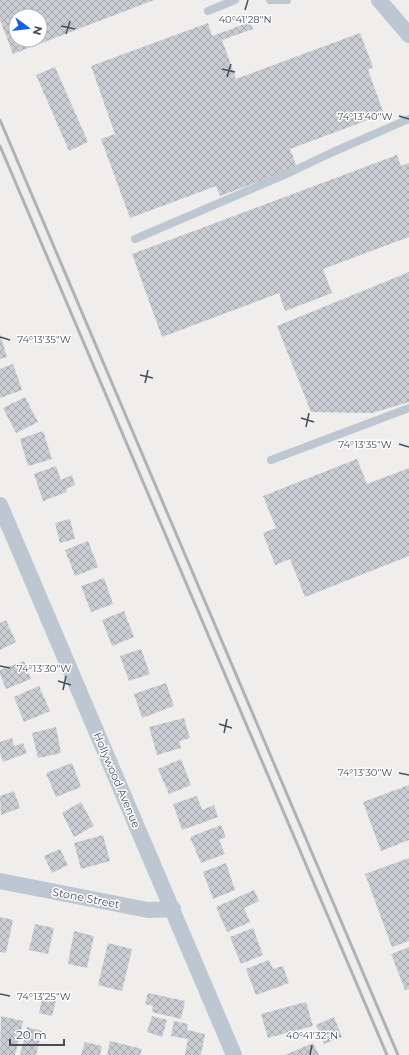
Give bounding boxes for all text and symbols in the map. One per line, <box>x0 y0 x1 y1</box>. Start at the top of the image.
north arrow <box>8 8 48 48</box>
text: 40°41'28"N <box>218 13 272 26</box>
text: N <box>30 24 46 37</box>
text: 74°13'40"W <box>337 110 393 123</box>
text: 74°13'35"W <box>17 333 71 346</box>
text: 74°13'35"W <box>338 438 392 451</box>
text: 74°13'30"W <box>17 662 71 675</box>
street label: Hollywood Avenue <box>90 730 144 830</box>
text: 74°13'30"W <box>338 766 392 779</box>
street label: Stone Street <box>51 885 121 911</box>
text: 74°13'25"W <box>17 990 71 1003</box>
scale bar <box>10 1021 64 1047</box>
text: 20 m <box>16 1027 47 1042</box>
text: 40°41'32"N <box>286 1029 338 1042</box>

